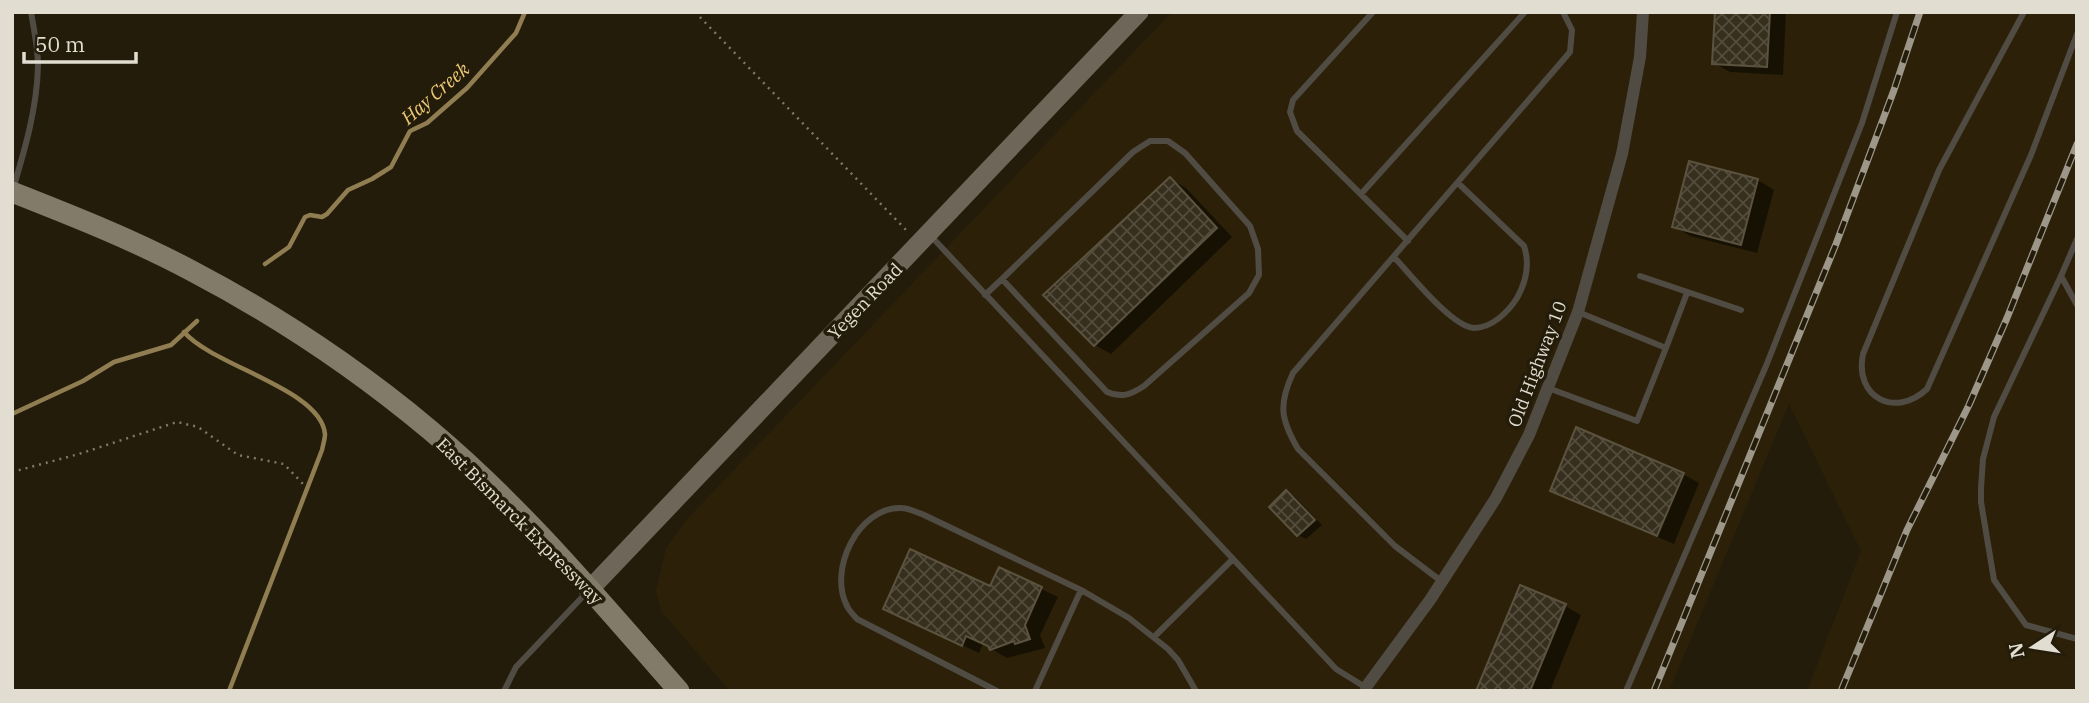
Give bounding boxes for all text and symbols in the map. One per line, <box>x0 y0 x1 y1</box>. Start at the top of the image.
scale bar <box>24 21 136 65</box>
text: 50 m <box>35 30 85 58</box>
water label: Hay Creek <box>395 56 475 130</box>
street label: Yegen Road <box>823 258 907 344</box>
street label: Old Highway 10 <box>1502 298 1572 430</box>
street label: East Bismarck Expressway <box>432 433 609 610</box>
north arrow <box>1998 612 2068 682</box>
text: N <box>2003 641 2030 660</box>

